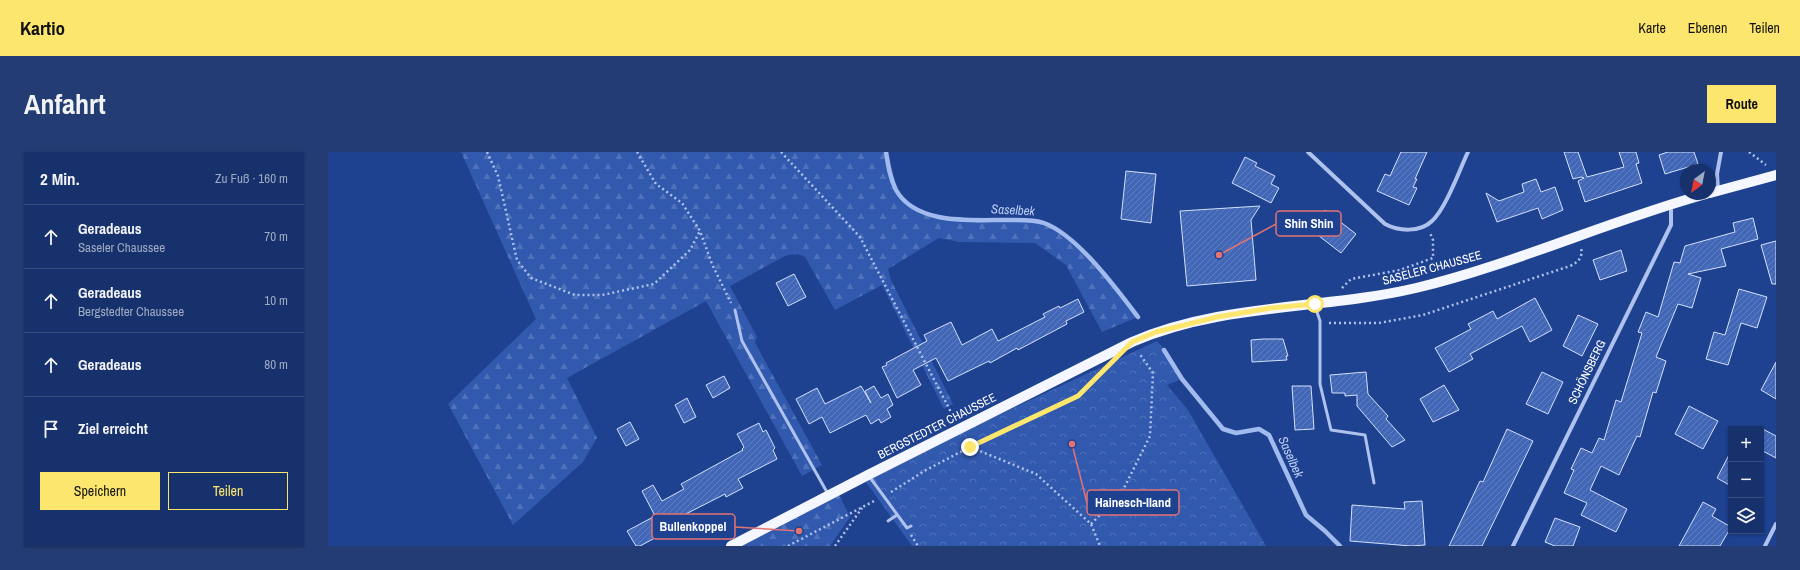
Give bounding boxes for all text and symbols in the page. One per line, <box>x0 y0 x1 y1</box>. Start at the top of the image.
text: Kartio <box>20 15 65 41</box>
text: Karte <box>1638 19 1666 37</box>
text: Ebenen <box>1688 19 1727 37</box>
text: Teilen <box>1749 19 1780 37</box>
text: Anfahrt <box>24 85 106 123</box>
button: Route <box>1707 85 1776 123</box>
north arrow <box>1680 164 1716 200</box>
text: 2 Min. <box>40 167 80 190</box>
text: Zu Fuß · 160 m <box>215 170 288 187</box>
water label: Saselbek <box>991 200 1036 220</box>
callout: Shin Shin <box>1276 211 1341 236</box>
text: Shin Shin <box>1284 215 1334 232</box>
text: Geradeaus <box>78 218 142 239</box>
icon: ahead <box>40 226 62 248</box>
text: 70 m <box>264 228 288 245</box>
text: Saseler Chaussee <box>78 239 165 256</box>
street label: SASELER CHAUSSEE <box>1381 247 1483 289</box>
text: Geradeaus <box>78 282 142 303</box>
icon: ahead <box>40 290 62 312</box>
text: 10 m <box>264 292 288 309</box>
route start <box>1306 295 1324 313</box>
text: Bergstedter Chaussee <box>78 303 184 320</box>
street label: SCHÖNSBERG <box>1564 337 1610 407</box>
icon: ahead <box>40 354 62 376</box>
text: Geradeaus <box>78 354 142 375</box>
text: 80 m <box>264 356 288 373</box>
street label: BERGSTEDTER CHAUSSEE <box>875 389 999 463</box>
icon: arrive <box>40 418 62 440</box>
text: Ziel erreicht <box>78 418 148 439</box>
map controls <box>1728 426 1764 534</box>
button: + <box>1728 426 1764 462</box>
water label: Saselbek <box>1274 434 1308 481</box>
route end <box>961 438 979 456</box>
button: − <box>1728 462 1764 498</box>
button: Speichern <box>40 472 160 510</box>
button: Teilen <box>168 472 288 510</box>
callout: Hainesch-Iland <box>1087 490 1179 515</box>
text: Hainesch-Iland <box>1095 494 1171 511</box>
button: layers <box>1728 498 1764 534</box>
callout: Bullenkoppel <box>652 514 735 539</box>
text: Bullenkoppel <box>660 518 727 535</box>

